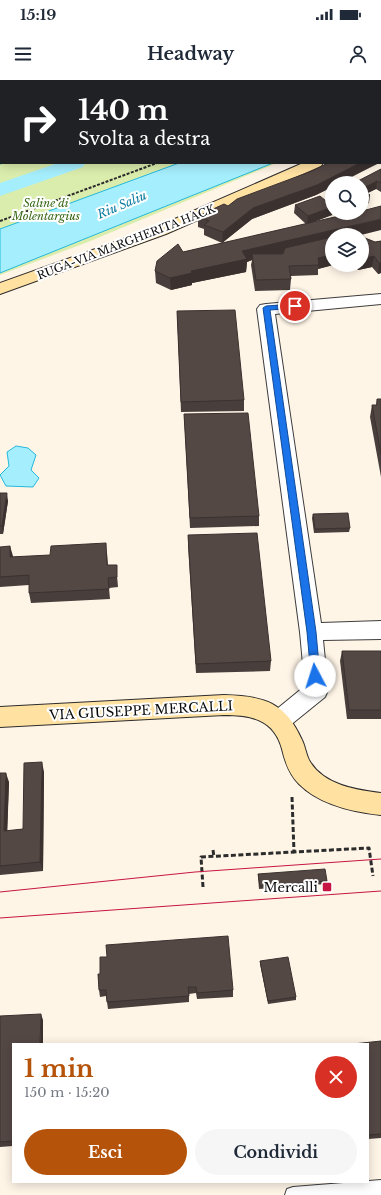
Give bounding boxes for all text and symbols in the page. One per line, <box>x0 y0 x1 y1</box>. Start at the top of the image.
text: 15:19 <box>20 5 56 24</box>
icon: menu <box>12 43 34 65</box>
text: Headway <box>147 43 234 65</box>
icon: person <box>347 43 369 65</box>
text: 140 m <box>78 93 168 128</box>
icon: right <box>12 96 64 148</box>
text: Svolta a destra <box>78 128 210 150</box>
map controls <box>325 176 369 272</box>
button: search <box>325 176 369 220</box>
water label: Riu Saliu <box>94 187 149 222</box>
park label: Saline di Molentargius <box>11 196 80 223</box>
street label: RUGA-VIA MARGHERITA HACK <box>35 201 217 283</box>
button: layers <box>325 228 369 272</box>
pin <box>278 289 312 323</box>
icon: arrive <box>284 295 306 317</box>
position arrow <box>294 655 336 697</box>
street label: VIA GIUSEPPE MERCALLI <box>48 697 233 724</box>
place label: Mercalli <box>264 879 319 896</box>
marker: Mercalli <box>321 881 333 893</box>
text: 1 min <box>24 1054 94 1083</box>
button: close <box>315 1056 357 1098</box>
text: 150 m · 15:20 <box>24 1084 110 1101</box>
button: Esci <box>24 1129 187 1175</box>
button: Condividi <box>195 1129 357 1175</box>

